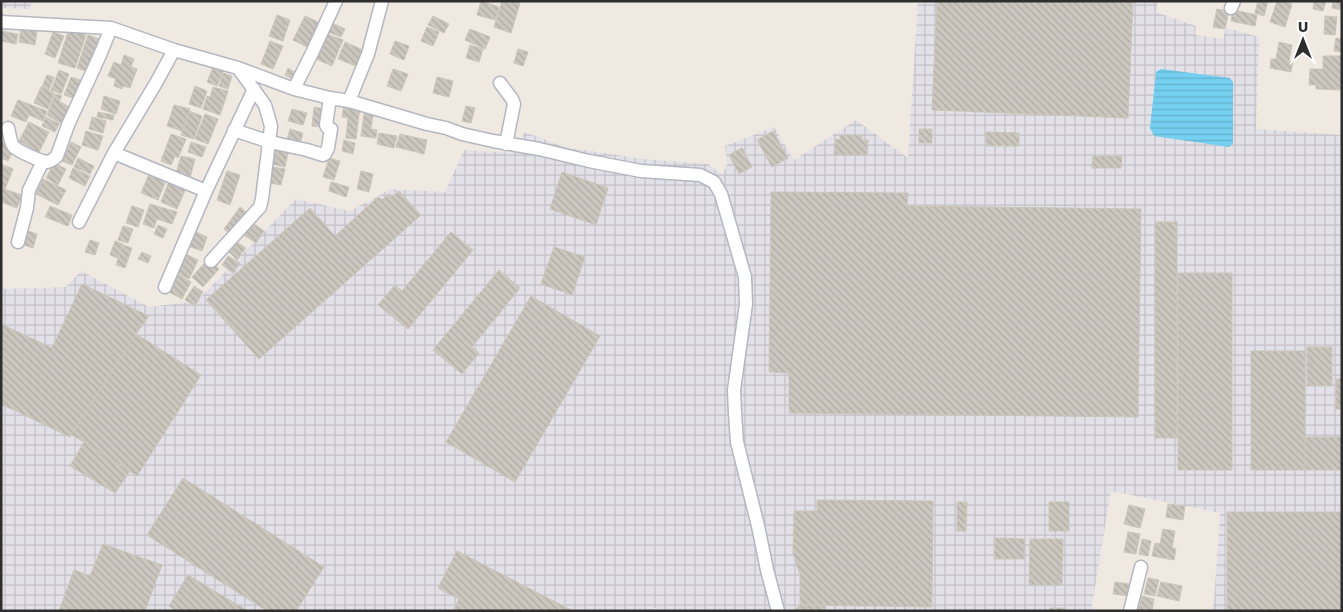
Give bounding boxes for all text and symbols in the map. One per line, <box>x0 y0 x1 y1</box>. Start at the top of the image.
north arrow <box>1278 15 1328 65</box>
text: U <box>1298 18 1308 35</box>

